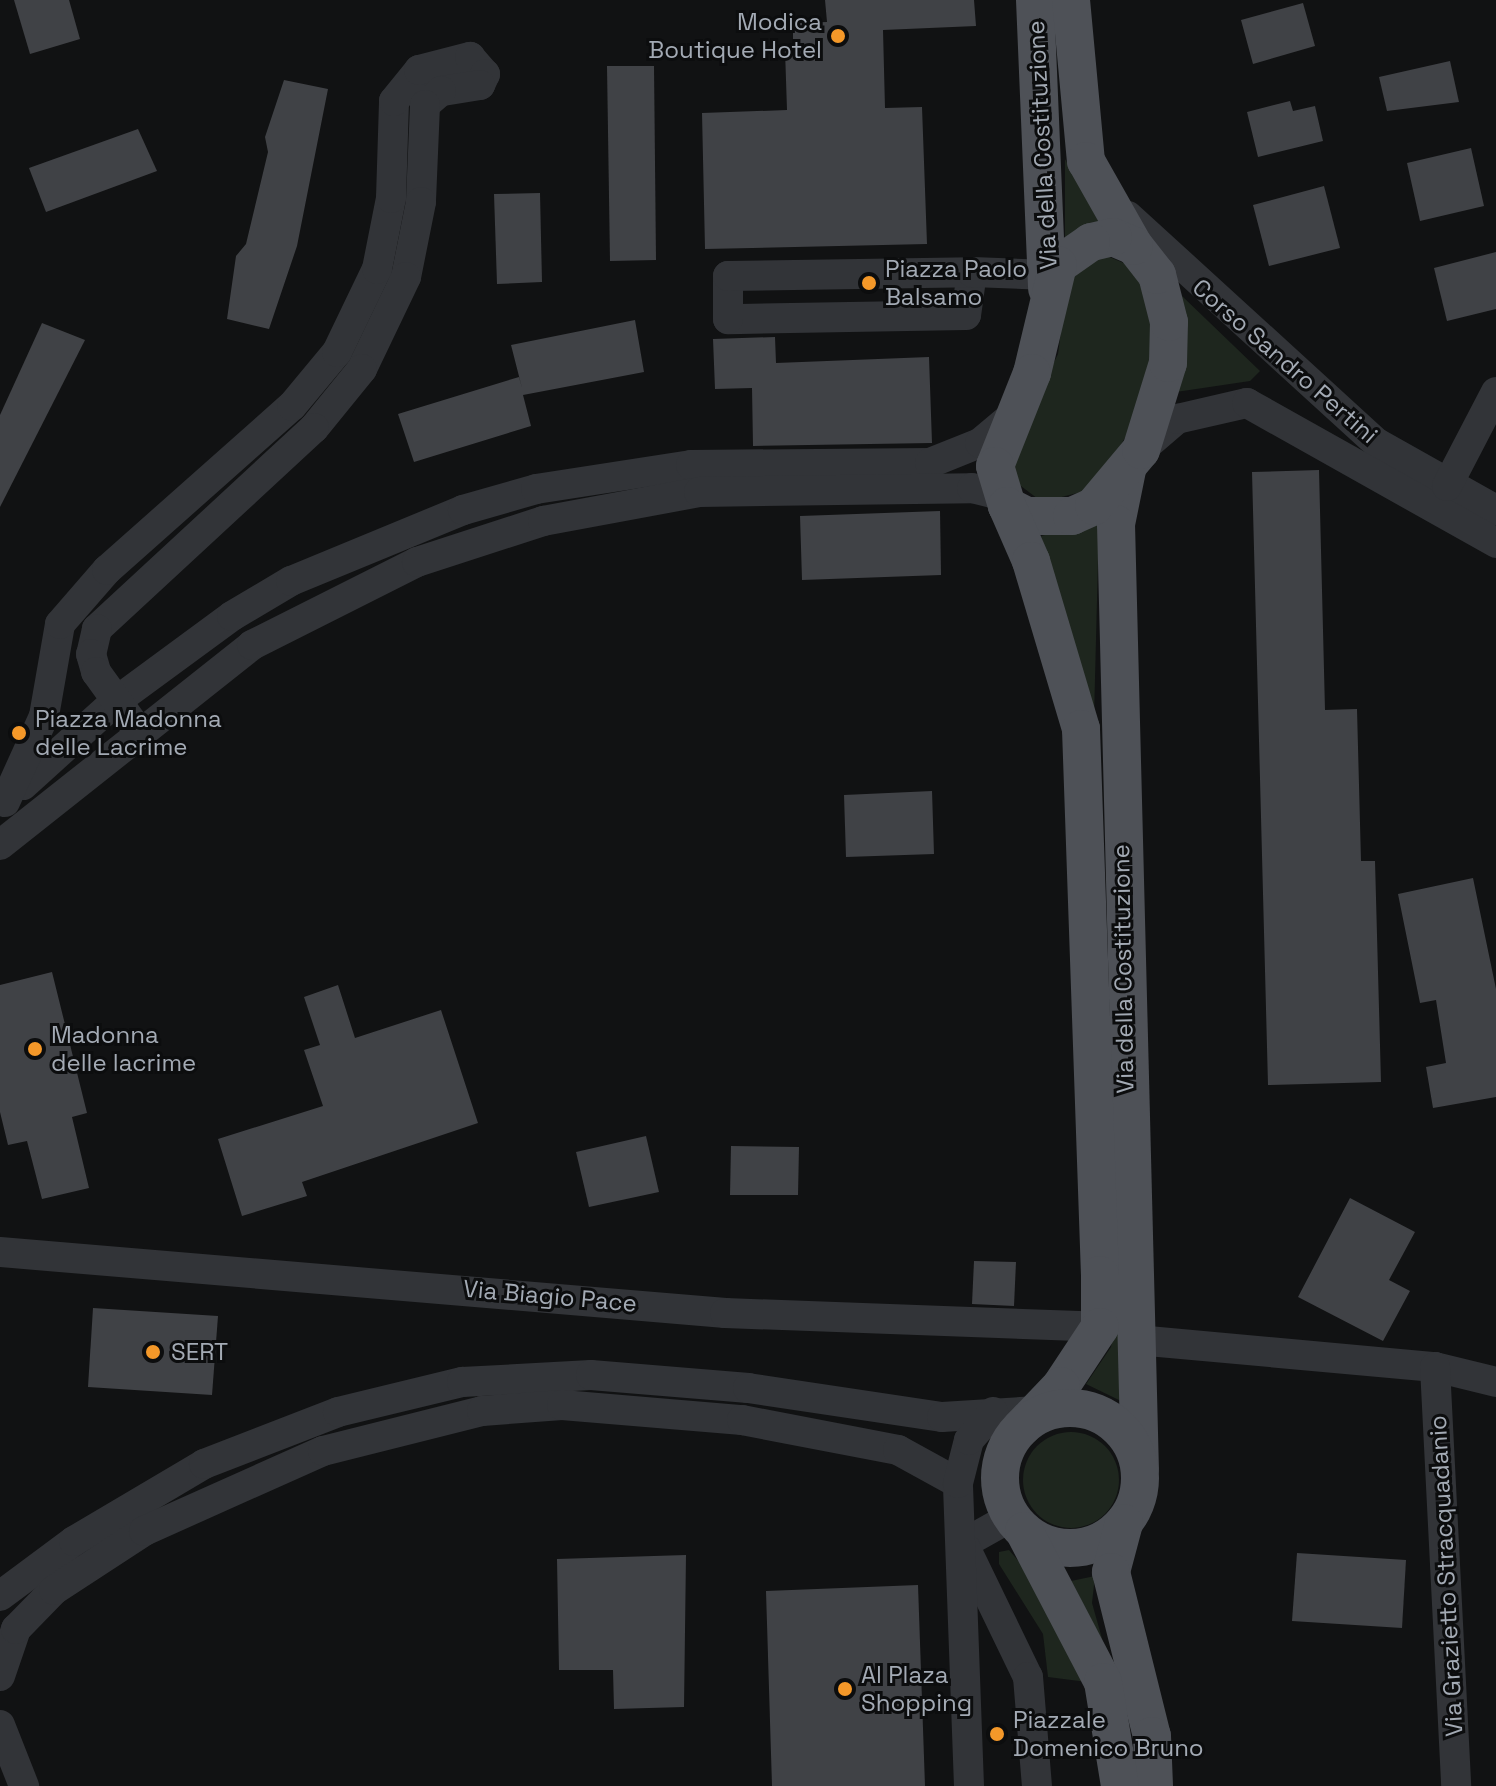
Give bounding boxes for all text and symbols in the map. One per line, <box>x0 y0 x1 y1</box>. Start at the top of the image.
place label: Modica Boutique Hotel <box>648 8 822 64</box>
street label: Via della Costituzione <box>1021 20 1063 270</box>
marker: Modica Boutique Hotel <box>829 27 847 45</box>
place label: Piazza Paolo Balsamo <box>885 255 1027 311</box>
street label: Corso Sandro Pertini <box>1187 273 1383 449</box>
marker: Piazza Paolo Balsamo <box>860 274 878 292</box>
place label: Piazza Madonna delle Lacrime <box>35 705 222 761</box>
marker: Piazza Madonna delle Lacrime <box>10 724 28 742</box>
street label: Via della Costituzione <box>1106 844 1140 1094</box>
place label: Madonna delle lacrime <box>51 1021 196 1077</box>
marker: Madonna delle lacrime <box>26 1040 44 1058</box>
street label: Via Biagio Pace <box>462 1274 638 1318</box>
place label: SERT <box>171 1338 228 1366</box>
marker: SERT <box>142 1341 164 1363</box>
street label: Via Grazietto Stracquadanio <box>1423 1415 1469 1737</box>
place label: Al Plaza Shopping <box>861 1661 972 1717</box>
marker: Al Plaza Shopping <box>836 1680 854 1698</box>
place label: Piazzale Domenico Bruno <box>1013 1706 1204 1762</box>
marker: Piazzale Domenico Bruno <box>988 1725 1006 1743</box>

